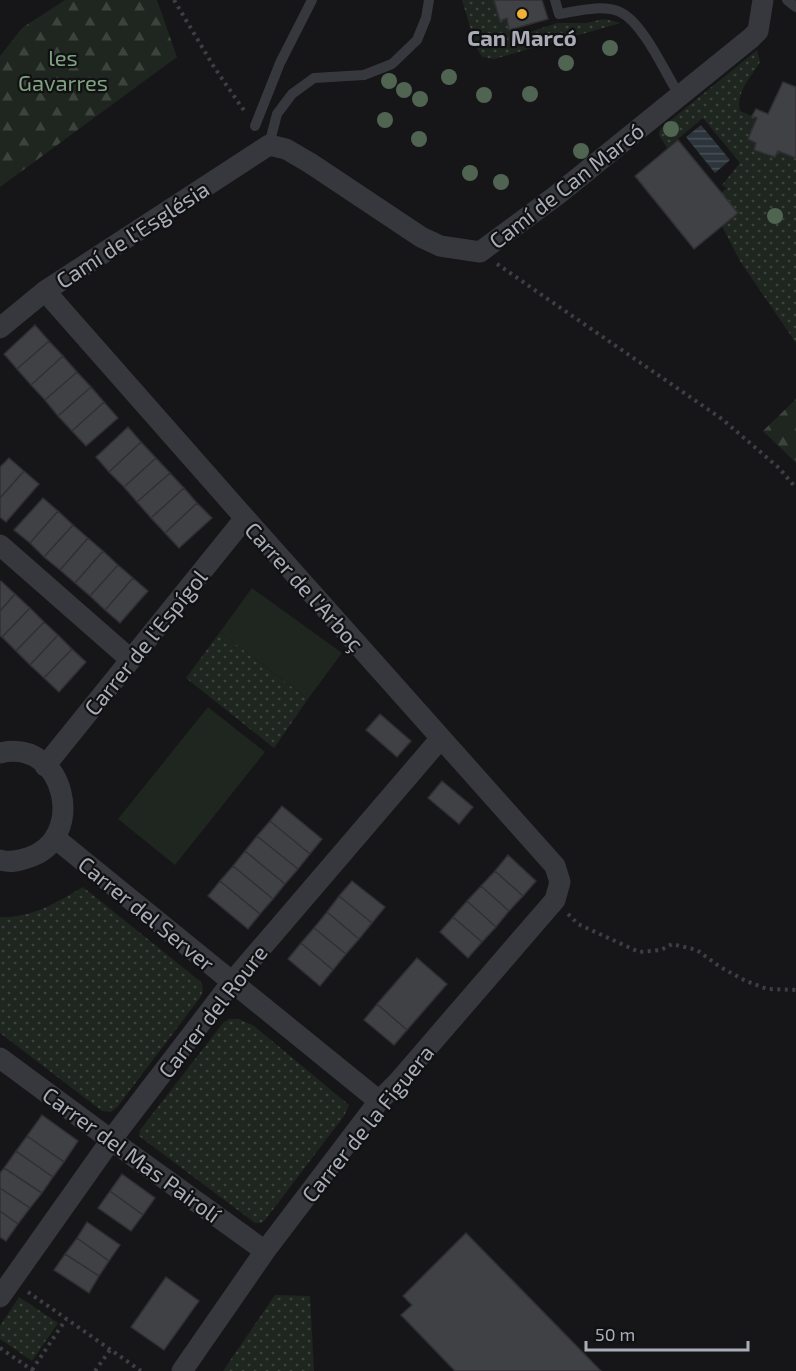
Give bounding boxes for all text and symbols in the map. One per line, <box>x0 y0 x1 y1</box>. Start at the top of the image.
marker: Can Marcó <box>515 7 529 21</box>
place label: Can Marcó <box>467 24 577 50</box>
park label: les Gavarres <box>18 44 108 95</box>
street label: Camí de Can Marcó <box>484 117 648 253</box>
street label: Camí de l'Església <box>51 175 213 293</box>
street label: Carrer de l'Arboç <box>239 516 370 657</box>
street label: Carrer de l'Espígol <box>78 564 212 720</box>
street label: Carrer del Server <box>74 850 220 976</box>
street label: Carrer del Roure <box>152 939 272 1083</box>
street label: Carrer de la Figuera <box>296 1039 438 1207</box>
street label: Carrer del Mas Pairolí <box>38 1081 227 1228</box>
scale bar <box>586 1314 748 1352</box>
text: 50 m <box>595 1323 635 1345</box>

